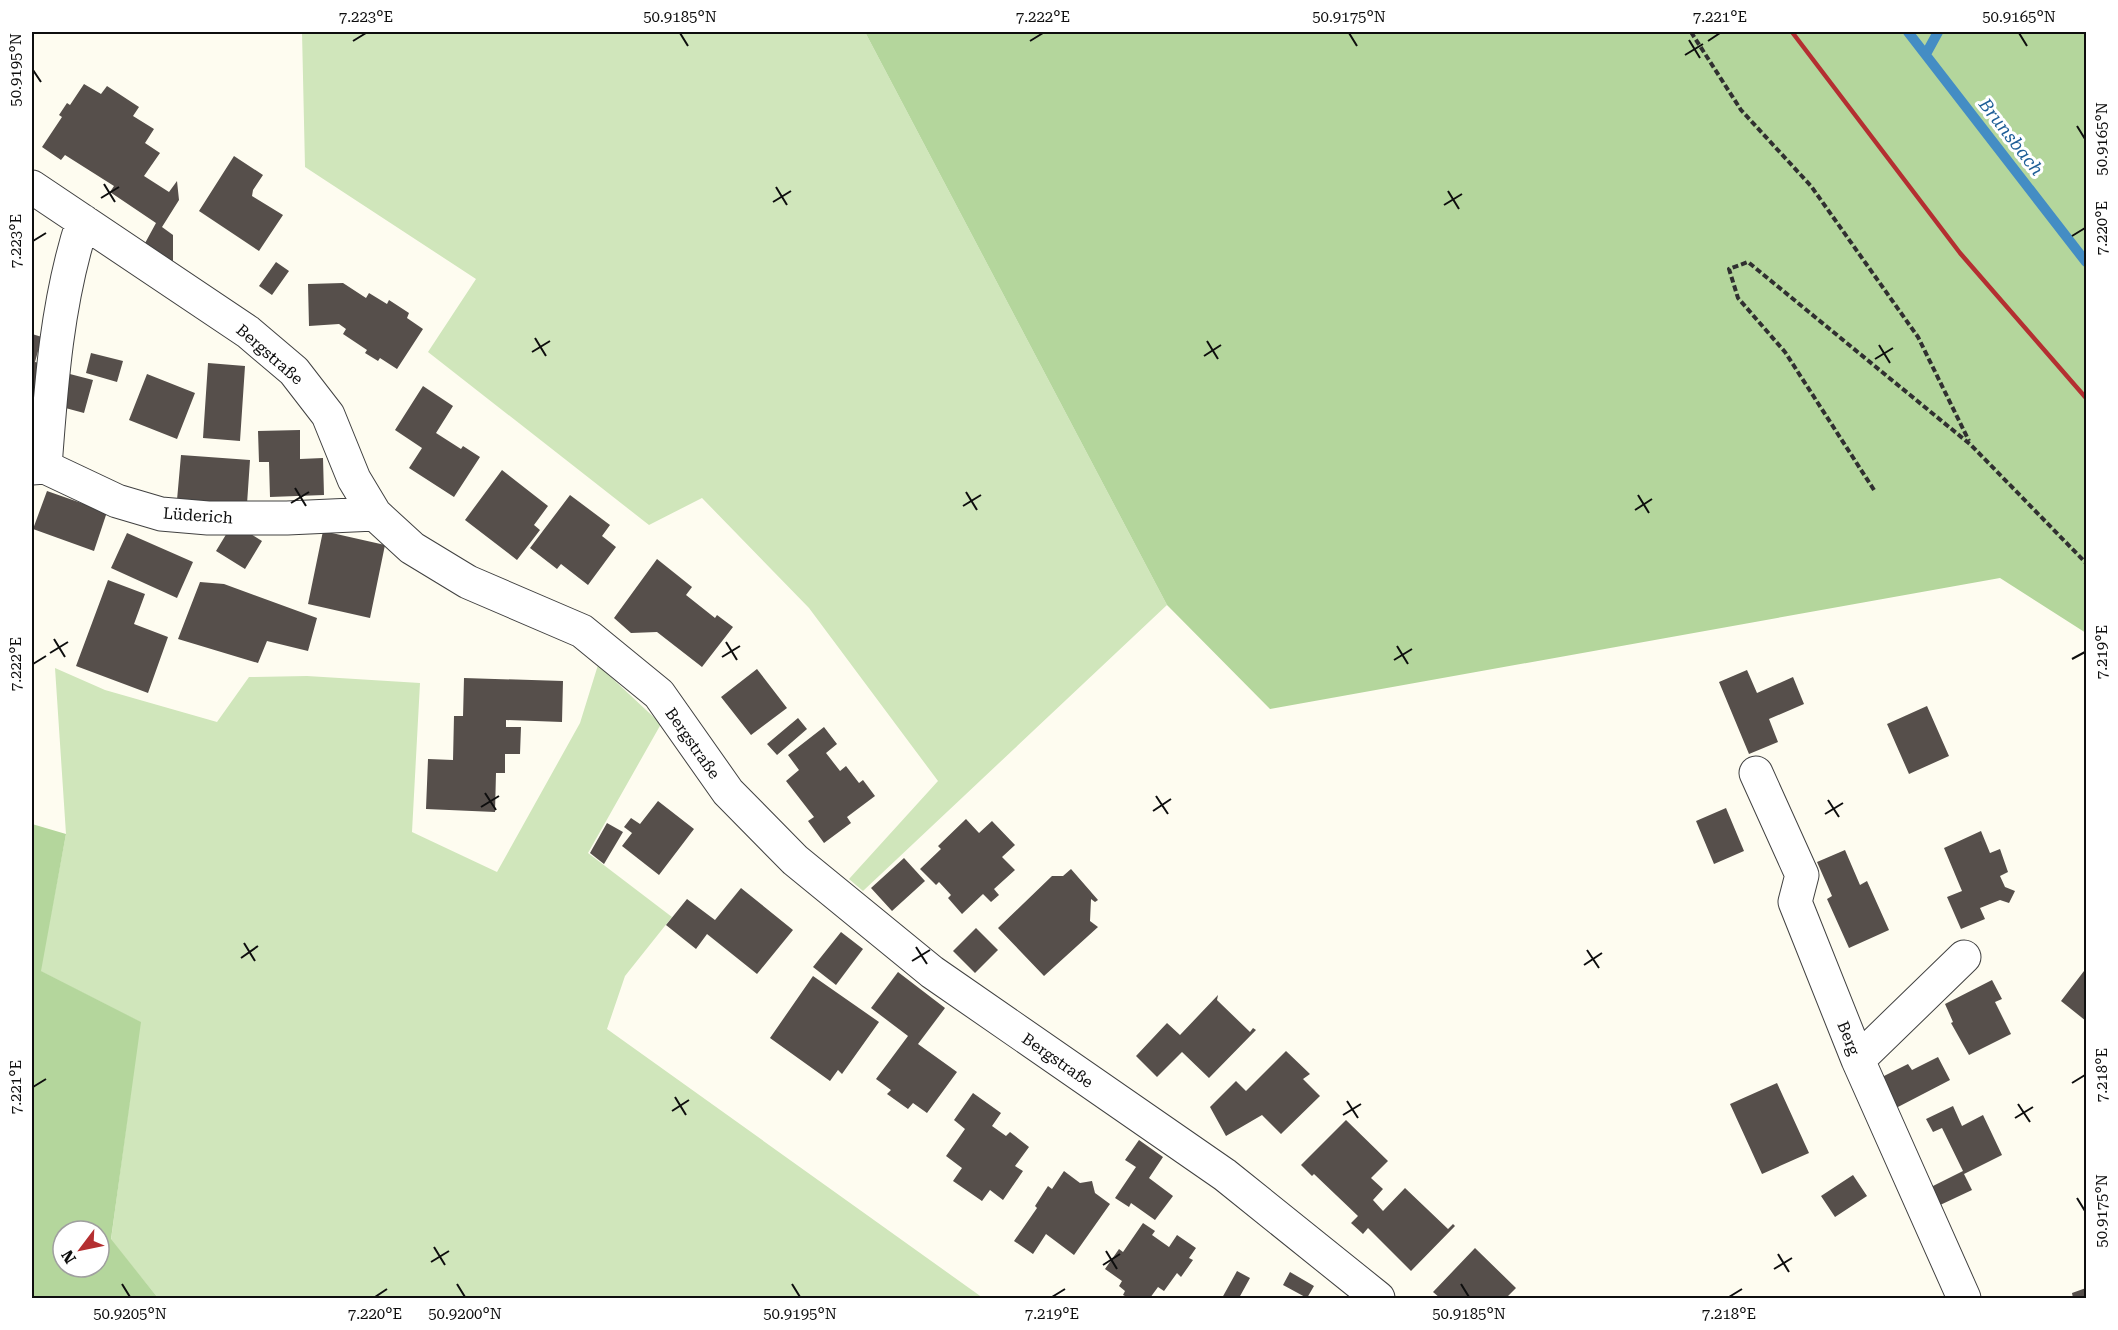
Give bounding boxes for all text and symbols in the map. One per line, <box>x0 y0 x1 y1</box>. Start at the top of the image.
text: 7.223°E <box>339 8 393 26</box>
text: 50.9185°N <box>643 8 717 26</box>
text: 7.222°E <box>1016 8 1070 26</box>
text: 50.9175°N <box>1312 8 1386 26</box>
text: 7.221°E <box>1693 8 1747 26</box>
text: 50.9165°N <box>1982 8 2056 26</box>
text: 50.9195°N <box>7 33 25 107</box>
water label: Brunsbach <box>1974 93 2048 179</box>
text: 50.9165°N <box>2093 102 2111 176</box>
text: 7.220°E <box>2093 201 2111 255</box>
text: 7.223°E <box>7 214 25 268</box>
street label: Bergstraße <box>232 320 307 389</box>
street label: Lüderich <box>162 504 233 527</box>
text: 7.219°E <box>2093 625 2111 679</box>
text: 7.222°E <box>7 637 25 691</box>
street label: Bergstraße <box>661 704 724 783</box>
street label: Berg <box>1833 1018 1864 1059</box>
street label: Bergstraße <box>1019 1029 1097 1092</box>
text: 7.218°E <box>2093 1048 2111 1102</box>
text: 7.221°E <box>7 1060 25 1114</box>
text: 50.9175°N <box>2093 1174 2111 1248</box>
north arrow <box>51 1219 111 1279</box>
text: N <box>57 1246 80 1267</box>
text: 50.9205°N <box>93 1305 167 1323</box>
text: 7.220°E <box>348 1305 402 1323</box>
text: 50.9200°N <box>428 1305 502 1323</box>
text: 50.9195°N <box>763 1305 837 1323</box>
text: 7.219°E <box>1025 1305 1079 1323</box>
text: 50.9185°N <box>1432 1305 1506 1323</box>
text: 7.218°E <box>1702 1305 1756 1323</box>

